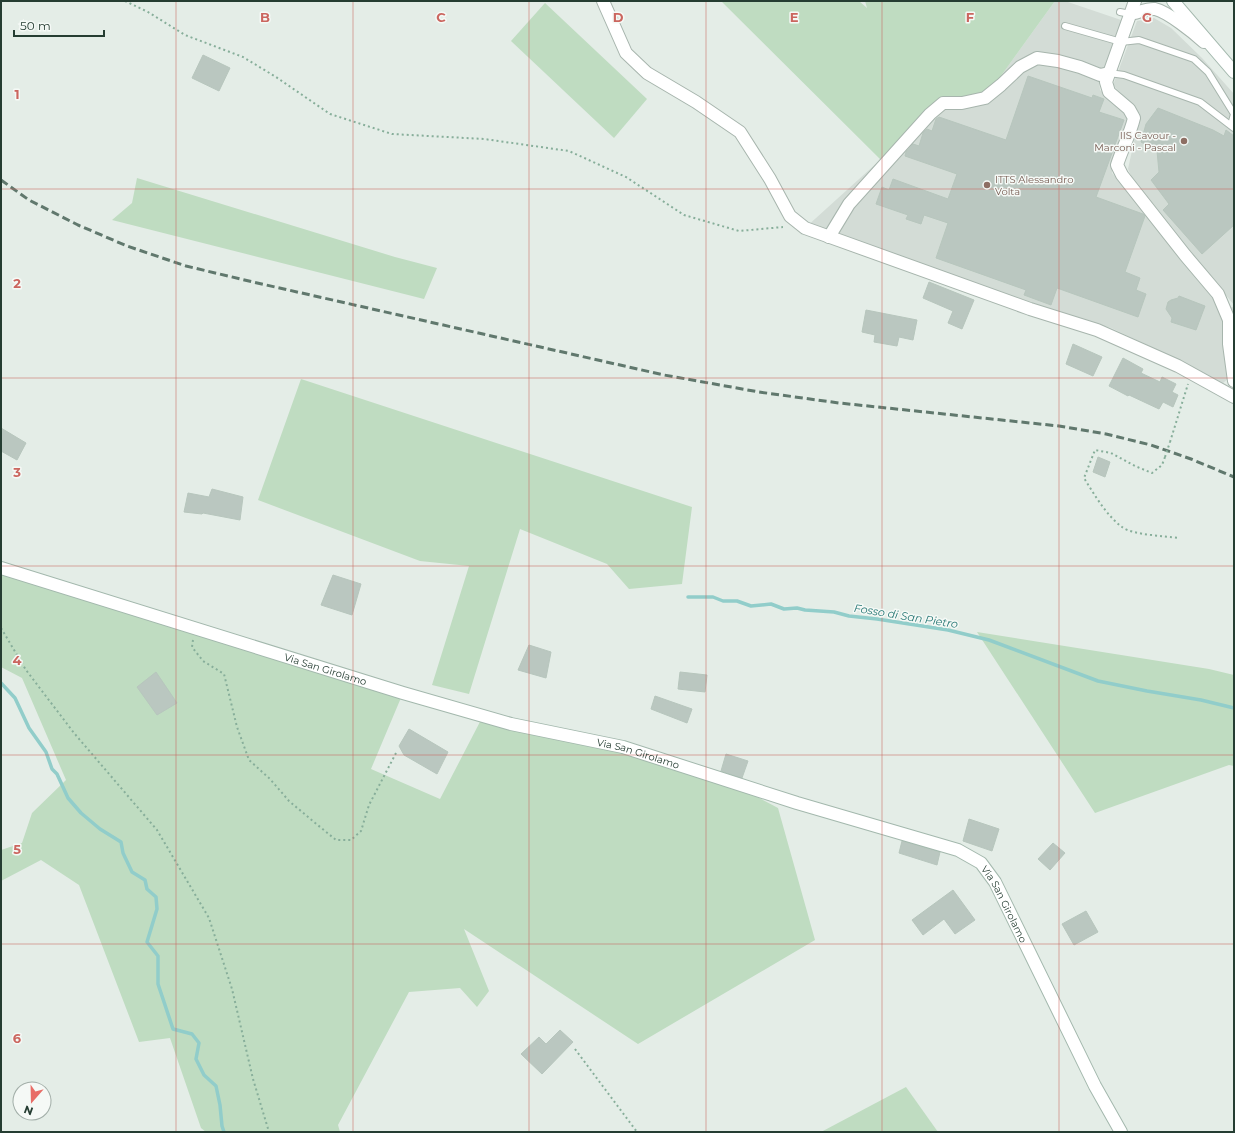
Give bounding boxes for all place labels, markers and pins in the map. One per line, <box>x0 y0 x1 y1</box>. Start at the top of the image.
place label: IIS Cavour - Marconi - Pascal <box>1094 129 1176 154</box>
marker: IIS Cavour - Marconi - Pascal <box>1179 136 1189 146</box>
place label: ITTS Alessandro Volta <box>995 173 1074 198</box>
marker: ITTS Alessandro Volta <box>982 180 992 190</box>

